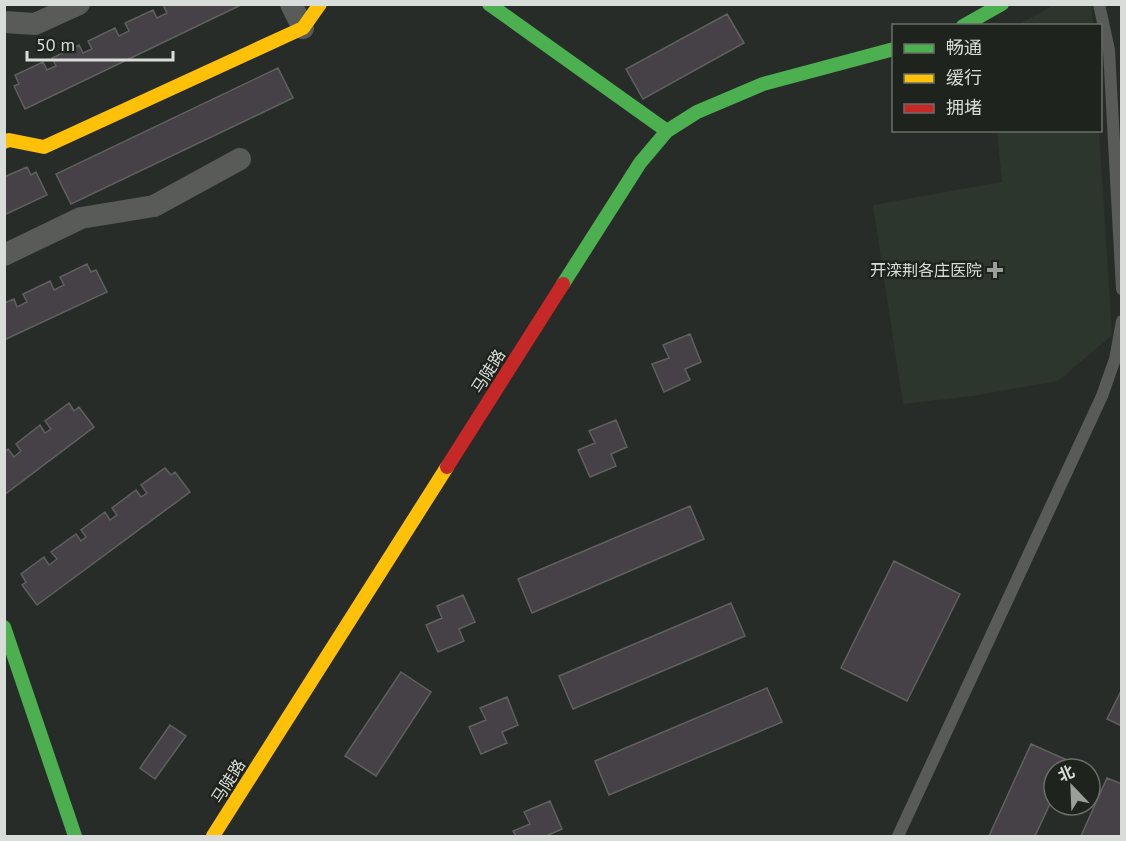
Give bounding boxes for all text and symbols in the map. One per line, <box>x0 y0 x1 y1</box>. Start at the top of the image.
scale bar <box>27 24 172 62</box>
legend <box>892 24 1102 132</box>
text: 50 m <box>36 33 75 56</box>
text: 畅通 <box>946 36 982 59</box>
text: 缓行 <box>946 66 982 89</box>
text: 拥堵 <box>946 96 982 119</box>
place label: 开滦荆各庄医院 <box>870 260 982 280</box>
marker: 开滦荆各庄医院 <box>986 261 1004 279</box>
street label: 马陡路 <box>467 345 509 397</box>
street label: 马陡路 <box>207 755 249 807</box>
north arrow <box>1042 757 1102 817</box>
text: 北 <box>1055 761 1077 786</box>

